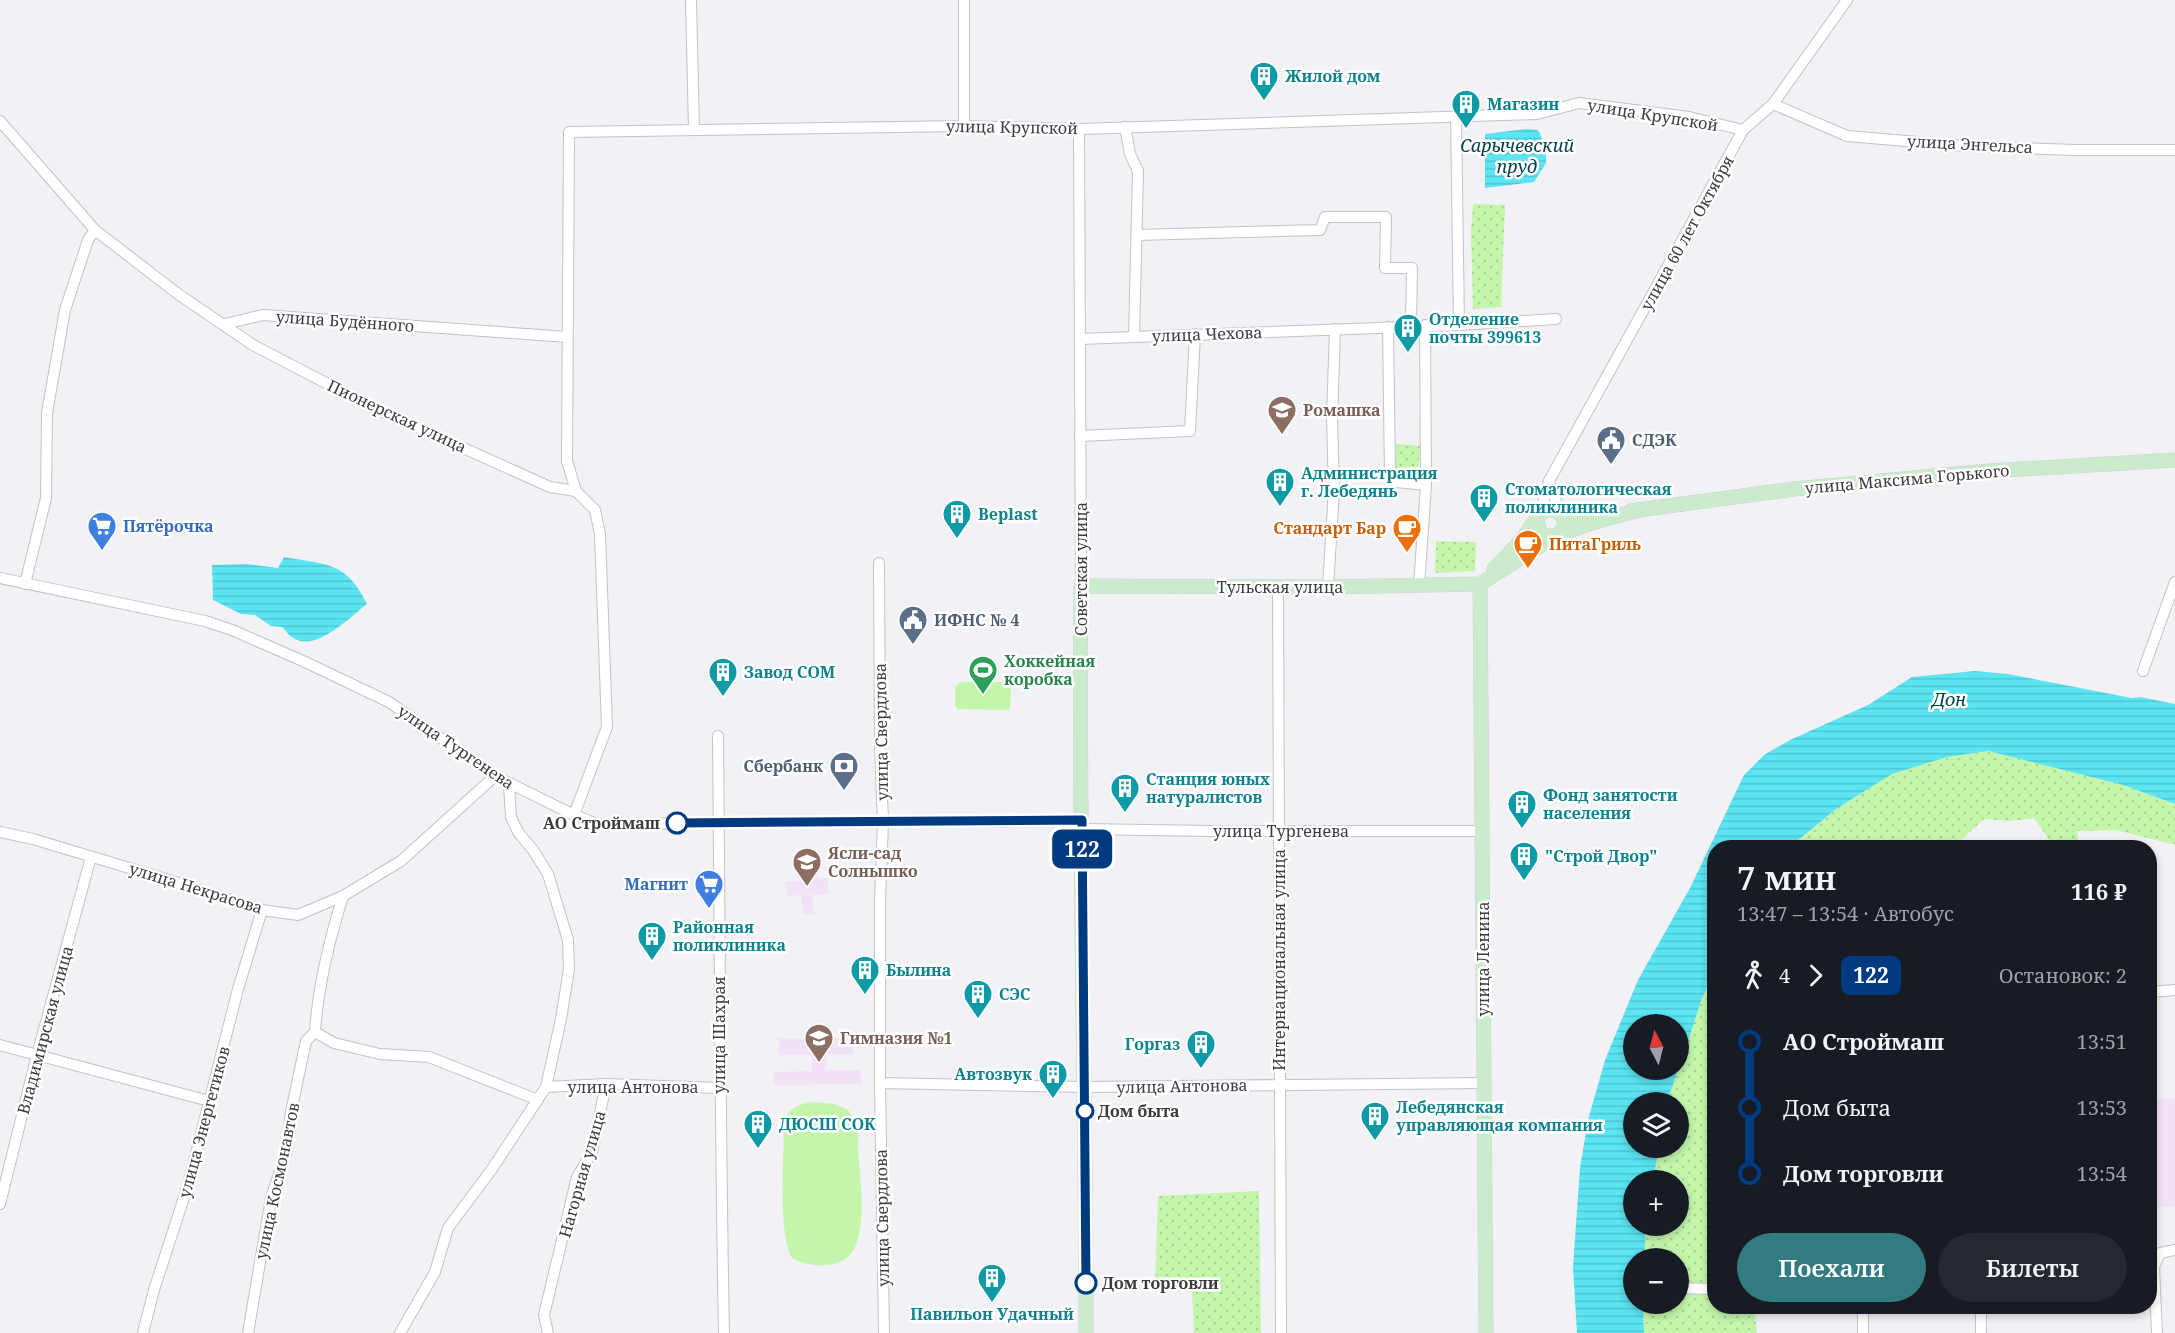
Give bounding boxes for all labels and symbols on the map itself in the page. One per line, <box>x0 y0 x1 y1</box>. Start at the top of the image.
building icon: Жилой дом <box>1248 60 1280 102</box>
place label: Жилой дом <box>1285 65 1381 87</box>
building icon: Магазин <box>1450 88 1482 130</box>
place label: Магазин <box>1487 93 1560 115</box>
street label: улица Крупской <box>1586 94 1720 136</box>
street label: улица Крупской <box>946 115 1078 139</box>
street label: улица Энгельса <box>1907 130 2033 158</box>
water label: Сарычевский пруд <box>1460 133 1574 178</box>
street label: улица 60 лет Октября <box>1635 152 1739 314</box>
street label: улица Будённого <box>275 305 415 337</box>
place label: Отделение почты 399613 <box>1429 308 1541 348</box>
building icon: Отделение почты 399613 <box>1392 312 1424 354</box>
street label: улица Чехова <box>1151 321 1263 347</box>
street label: Пионерская улица <box>324 374 470 458</box>
school or university icon: Ромашка <box>1266 394 1298 436</box>
place label: Ромашка <box>1303 399 1381 421</box>
public building icon: СДЭК <box>1595 424 1627 466</box>
place label: СДЭК <box>1632 429 1677 451</box>
street label: улица Максима Горького <box>1804 459 2010 499</box>
place label: Администрация г. Лебедянь <box>1301 462 1438 502</box>
building icon: Администрация г. Лебедянь <box>1264 466 1296 508</box>
place label: Стоматологическая поликлиника <box>1505 478 1672 518</box>
building icon: Стоматологическая поликлиника <box>1468 482 1500 524</box>
building icon: Beplast <box>941 498 973 540</box>
street label: Советская улица <box>1070 502 1092 636</box>
place label: Beplast <box>978 503 1038 525</box>
supermarket icon: Пятёрочка <box>86 510 118 552</box>
cafe icon: Стандарт Бар <box>1391 512 1423 554</box>
place label: Пятёрочка <box>123 515 214 537</box>
place label: Стандарт Бар <box>1273 517 1386 539</box>
cafe icon: ПитаГриль <box>1512 528 1544 570</box>
place label: ПитаГриль <box>1549 533 1641 555</box>
street label: Тульская улица <box>1217 576 1343 598</box>
public building icon: ИФНС № 4 <box>897 604 929 646</box>
place label: ИФНС № 4 <box>934 609 1020 631</box>
place label: Хоккейная коробка <box>1004 650 1095 690</box>
sports icon: Хоккейная коробка <box>967 654 999 696</box>
building icon: Завод СОМ <box>707 656 739 698</box>
place label: Завод СОМ <box>744 661 836 683</box>
street label: улица Свердлова <box>869 663 893 801</box>
water label: Дон <box>1930 687 1966 711</box>
street label: улица Тургенева <box>393 700 519 794</box>
bank icon: Сбербанк <box>828 750 860 792</box>
place label: Сбербанк <box>744 755 823 777</box>
place label: Станция юных натуралистов <box>1146 768 1271 808</box>
building icon: Станция юных натуралистов <box>1109 772 1141 814</box>
place label: Фонд занятости населения <box>1543 784 1678 824</box>
building icon: Фонд занятости населения <box>1506 788 1538 830</box>
place label: АО Строймаш <box>543 812 660 834</box>
marker: АО Строймаш <box>666 812 688 834</box>
street label: улица Тургенева <box>1213 820 1349 842</box>
line badge: 122 <box>1048 830 1116 868</box>
building icon: "Строй Двор" <box>1508 840 1540 882</box>
place label: Ясли-сад Солнышко <box>827 842 918 882</box>
place label: "Строй Двор" <box>1545 845 1658 867</box>
school or university icon: Ясли-сад Солнышко <box>791 846 823 888</box>
street label: Интернациональная улица <box>1268 849 1290 1071</box>
street label: улица Некрасова <box>126 857 266 919</box>
supermarket icon: Магнит <box>693 868 725 910</box>
place label: Магнит <box>624 873 688 895</box>
street label: улица Ленина <box>1472 901 1494 1017</box>
place label: Районная поликлиника <box>673 916 786 956</box>
building icon: Районная поликлиника <box>636 920 668 962</box>
street label: Владимирская улица <box>12 943 78 1117</box>
building icon: Былина <box>849 954 881 996</box>
place label: Былина <box>886 959 951 981</box>
street label: улица Шахрая <box>708 976 730 1094</box>
building icon: СЭС <box>962 978 994 1020</box>
place label: СЭС <box>999 983 1031 1005</box>
north arrow <box>1623 1014 1689 1080</box>
school or university icon: Гимназия №1 <box>803 1022 835 1064</box>
place label: Гимназия №1 <box>840 1027 953 1049</box>
building icon: Горгаз <box>1185 1028 1217 1070</box>
place label: Горгаз <box>1125 1033 1180 1055</box>
street label: улица Энергетиков <box>173 1044 235 1200</box>
building icon: Автозвук <box>1037 1058 1069 1100</box>
place label: Автозвук <box>954 1063 1032 1085</box>
street label: улица Антонова <box>1116 1074 1248 1098</box>
street label: улица Антонова <box>567 1076 699 1098</box>
place label: Лебедянская управляющая компания <box>1396 1096 1603 1136</box>
street label: улица Космонавтов <box>250 1100 304 1261</box>
place label: Дом быта <box>1098 1100 1180 1122</box>
building icon: Лебедянская управляющая компания <box>1359 1100 1391 1142</box>
marker: Дом быта <box>1076 1102 1094 1120</box>
street label: Нагорная улица <box>553 1108 611 1240</box>
building icon: ДЮСШ СОК <box>742 1108 774 1150</box>
place label: ДЮСШ СОК <box>779 1113 876 1135</box>
street label: улица Свердлова <box>870 1149 894 1287</box>
building icon: Павильон Удачный <box>976 1262 1008 1304</box>
marker: Дом торговли <box>1075 1272 1097 1294</box>
place label: Дом торговли <box>1102 1272 1219 1294</box>
place label: Павильон Удачный <box>910 1303 1074 1325</box>

